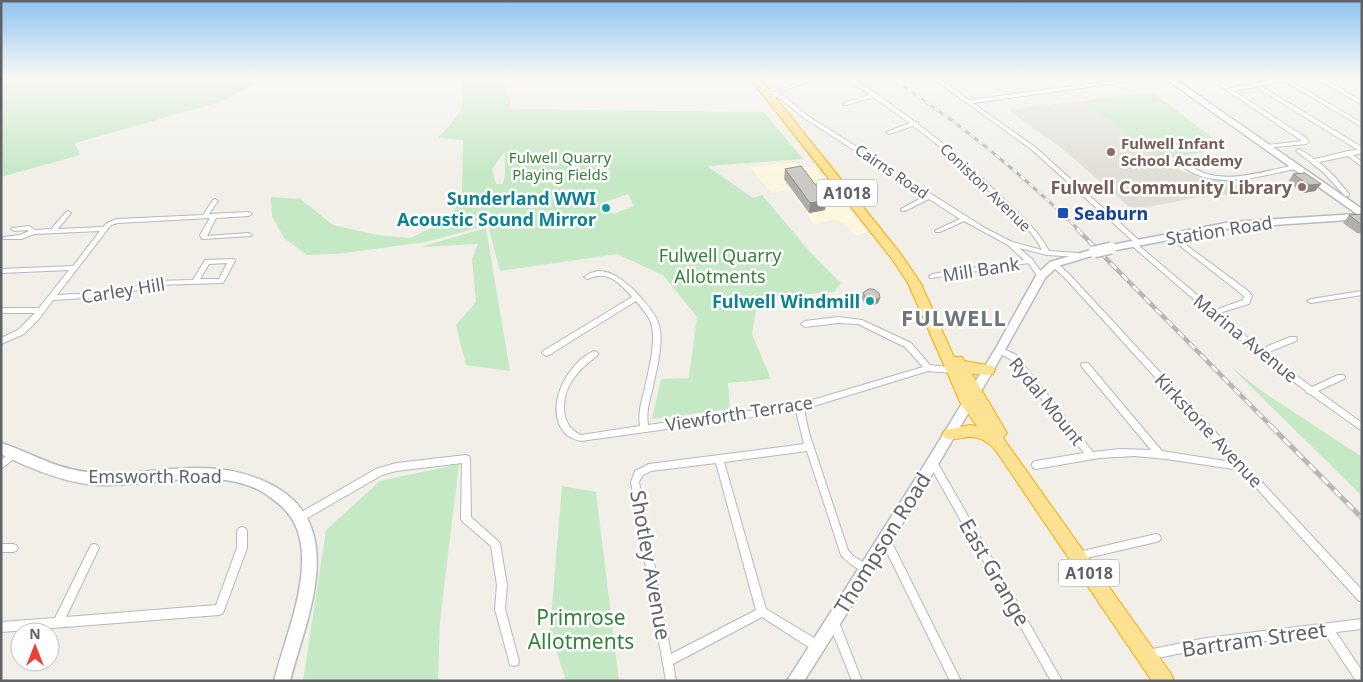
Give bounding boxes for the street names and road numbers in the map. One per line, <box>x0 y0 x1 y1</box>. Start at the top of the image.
street label: Coniston Avenue <box>936 138 1036 236</box>
street label: Cairns Road <box>851 139 933 203</box>
road number: A1018 <box>817 180 877 207</box>
street label: Station Road <box>1164 210 1274 250</box>
street label: Mill Bank <box>941 251 1022 287</box>
street label: Carley Hill <box>79 272 167 308</box>
street label: Marina Avenue <box>1189 289 1303 387</box>
street label: Rydal Mount <box>1004 352 1090 450</box>
street label: Kirkstone Avenue <box>1150 368 1268 492</box>
street label: Viewforth Terrace <box>664 390 814 436</box>
street label: Emsworth Road <box>88 464 222 488</box>
street label: Thompson Road <box>827 467 937 619</box>
street label: Shotley Avenue <box>624 488 678 642</box>
street label: East Grange <box>953 513 1037 631</box>
road number: A1018 <box>1059 560 1119 586</box>
street label: Bartram Street <box>1180 615 1328 663</box>

